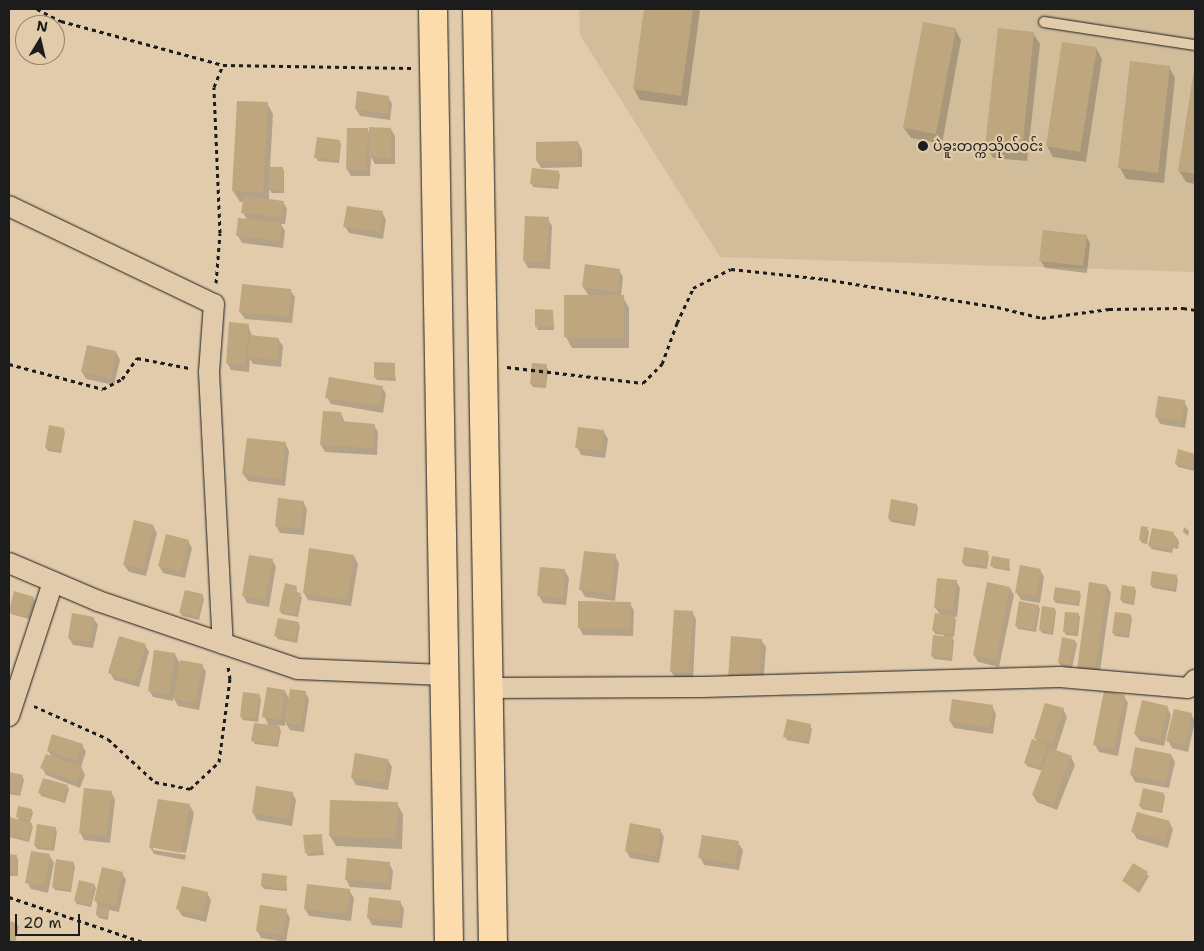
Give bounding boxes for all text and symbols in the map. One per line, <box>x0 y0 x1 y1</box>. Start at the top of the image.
north arrow <box>15 15 65 65</box>
text: N <box>35 16 49 36</box>
place label: ပဲခူးတက္ကသိုလ်ဝင်း <box>933 138 1043 154</box>
marker: ပဲခူးတက္ကသိုလ်ဝင်း <box>917 140 929 152</box>
scale bar <box>18 904 82 936</box>
text: 20 m <box>23 913 62 933</box>

